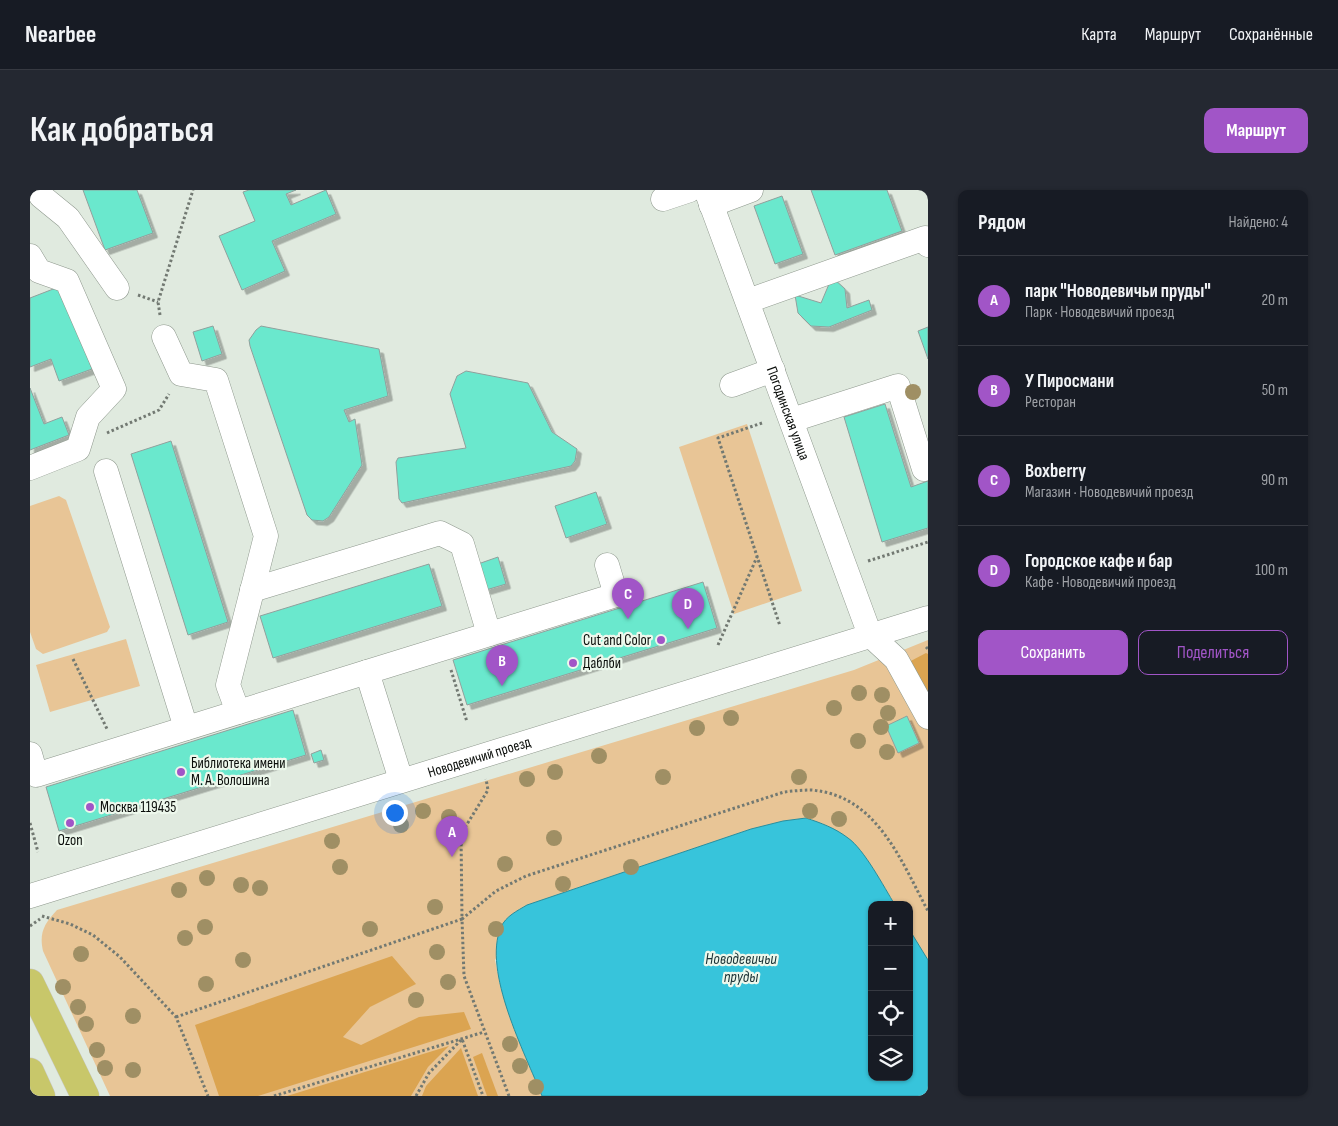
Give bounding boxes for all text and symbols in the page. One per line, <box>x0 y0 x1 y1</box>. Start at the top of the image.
text: Nearbee <box>25 20 96 49</box>
text: Карта <box>1081 24 1117 45</box>
text: Маршрут <box>1145 24 1201 45</box>
text: Сохранённые <box>1229 24 1313 45</box>
button: Маршрут <box>1204 108 1308 153</box>
text: Как добраться <box>30 109 214 152</box>
text: Рядом <box>978 210 1026 235</box>
text: Найдено: 4 <box>1228 213 1288 232</box>
text: парк "Новодевичьи пруды" <box>1025 280 1211 303</box>
text: A <box>990 291 998 310</box>
text: 20 m <box>1261 291 1288 310</box>
text: Парк · Новодевичий проезд <box>1025 303 1174 322</box>
street label: Погодинская улица <box>762 364 814 463</box>
text: У Пиросмани <box>1025 370 1114 393</box>
text: B <box>990 381 998 400</box>
text: 50 m <box>1262 381 1288 400</box>
text: Ресторан <box>1025 393 1076 412</box>
text: Boxberry <box>1025 460 1086 483</box>
text: C <box>990 471 998 490</box>
text: 90 m <box>1261 471 1288 490</box>
text: Магазин · Новодевичий проезд <box>1025 483 1193 502</box>
text: Городское кафе и бар <box>1025 550 1173 573</box>
text: D <box>990 561 998 580</box>
text: 100 m <box>1255 561 1288 580</box>
text: Кафе · Новодевичий проезд <box>1025 573 1176 592</box>
pin: C <box>612 578 644 619</box>
pin: D <box>672 588 704 629</box>
button: Сохранить <box>978 630 1128 675</box>
button: Поделиться <box>1138 630 1288 675</box>
place label: Cut and Color <box>583 631 652 650</box>
marker: Cut and Color <box>655 634 667 646</box>
pin: B <box>486 645 518 686</box>
place label: Даблби <box>583 654 621 673</box>
marker: Даблби <box>567 657 579 669</box>
street label: Новодевичий проезд <box>425 732 534 782</box>
place label: Библиотека имени М. А. Волошина <box>191 754 286 790</box>
marker: Библиотека имени М. А. Волошина <box>175 766 187 778</box>
place label: Москва 119435 <box>100 798 176 817</box>
your location <box>382 800 408 826</box>
marker: Москва 119435 <box>84 801 96 813</box>
pin: A <box>436 816 468 857</box>
marker: Ozon <box>64 817 76 829</box>
place label: Ozon <box>57 831 83 850</box>
map controls <box>868 901 913 1081</box>
button: + <box>868 901 913 946</box>
button: − <box>868 946 913 991</box>
water label: Новодевичьи пруды <box>705 950 777 987</box>
button: locate <box>868 991 913 1036</box>
button: layers <box>868 1036 913 1081</box>

